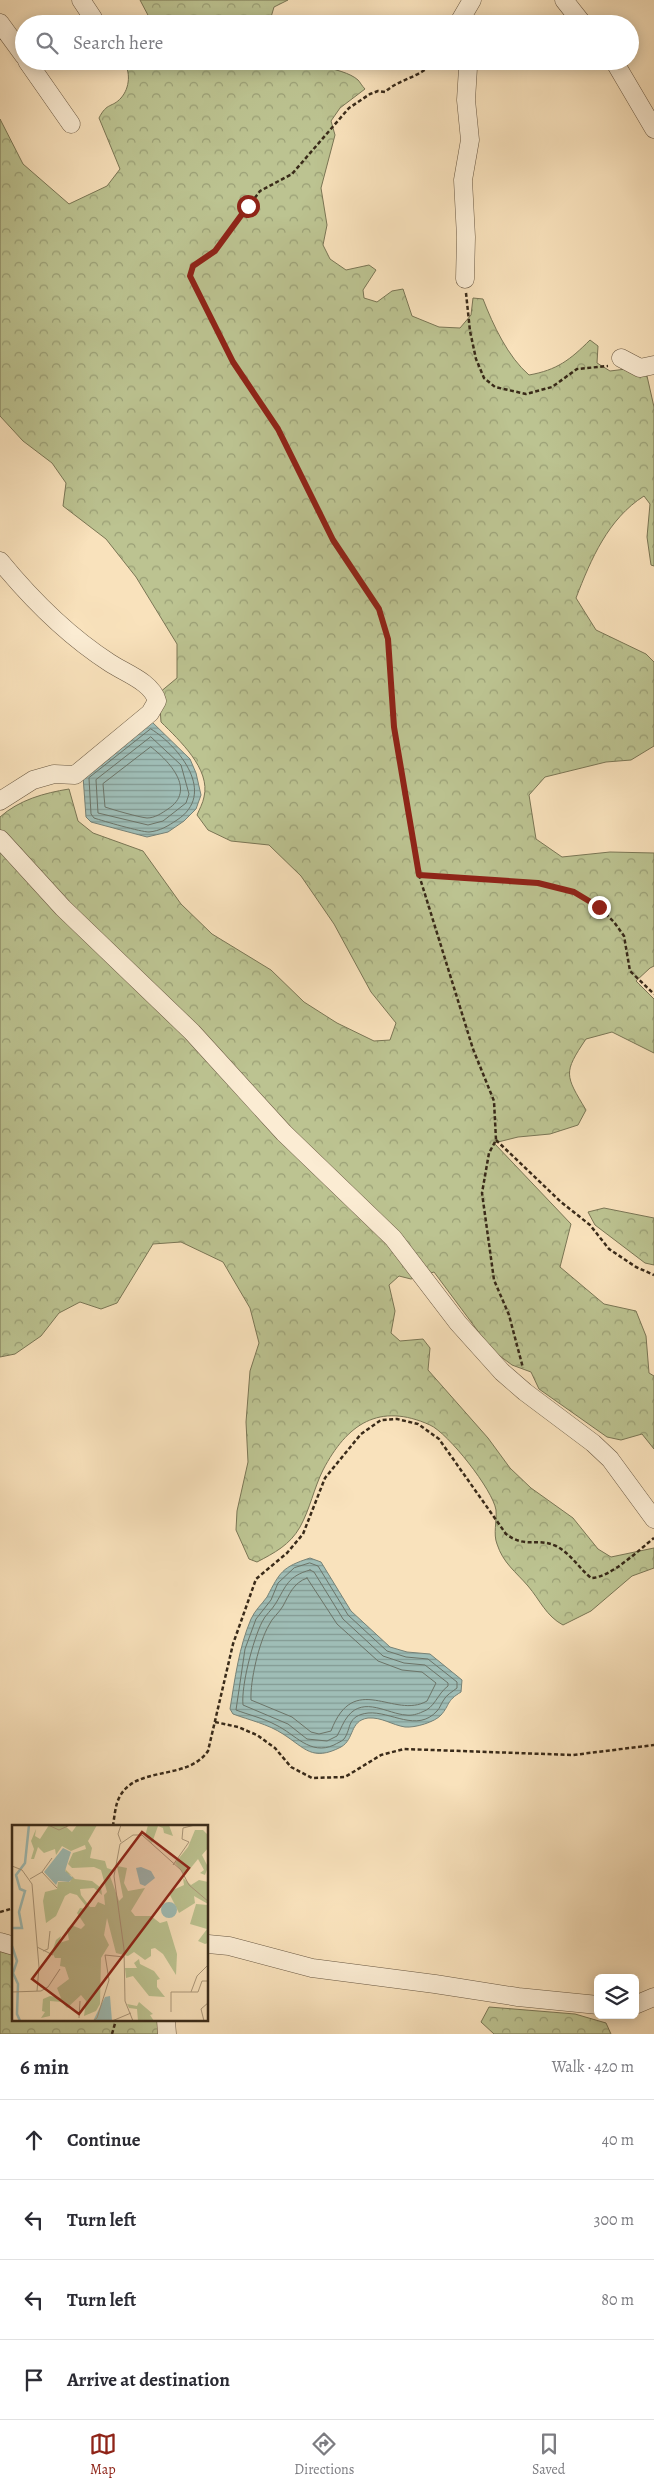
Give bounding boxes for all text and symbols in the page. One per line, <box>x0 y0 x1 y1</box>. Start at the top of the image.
search box <box>15 15 639 70</box>
icon: search <box>33 29 61 57</box>
text: Search here <box>73 30 163 56</box>
route start <box>237 195 260 218</box>
route end <box>588 896 611 919</box>
inset map <box>12 1825 209 2022</box>
map controls <box>594 1974 639 2019</box>
button: layers <box>594 1974 639 2019</box>
text: 6 min <box>20 2053 69 2081</box>
text: Walk · 420 m <box>552 2056 634 2078</box>
icon: ahead <box>20 2126 48 2154</box>
text: Continue <box>67 2127 141 2153</box>
text: 40 m <box>602 2129 634 2151</box>
icon: left <box>20 2206 48 2234</box>
text: Turn left <box>67 2207 136 2233</box>
text: 300 m <box>594 2209 634 2231</box>
icon: left <box>20 2286 48 2314</box>
text: Turn left <box>67 2287 136 2313</box>
text: 80 m <box>601 2289 634 2311</box>
icon: arrive <box>20 2366 48 2394</box>
text: Arrive at destination <box>67 2367 230 2393</box>
tab: Map <box>89 2430 117 2479</box>
tab: Directions <box>294 2430 354 2479</box>
tab: Saved <box>532 2430 565 2479</box>

